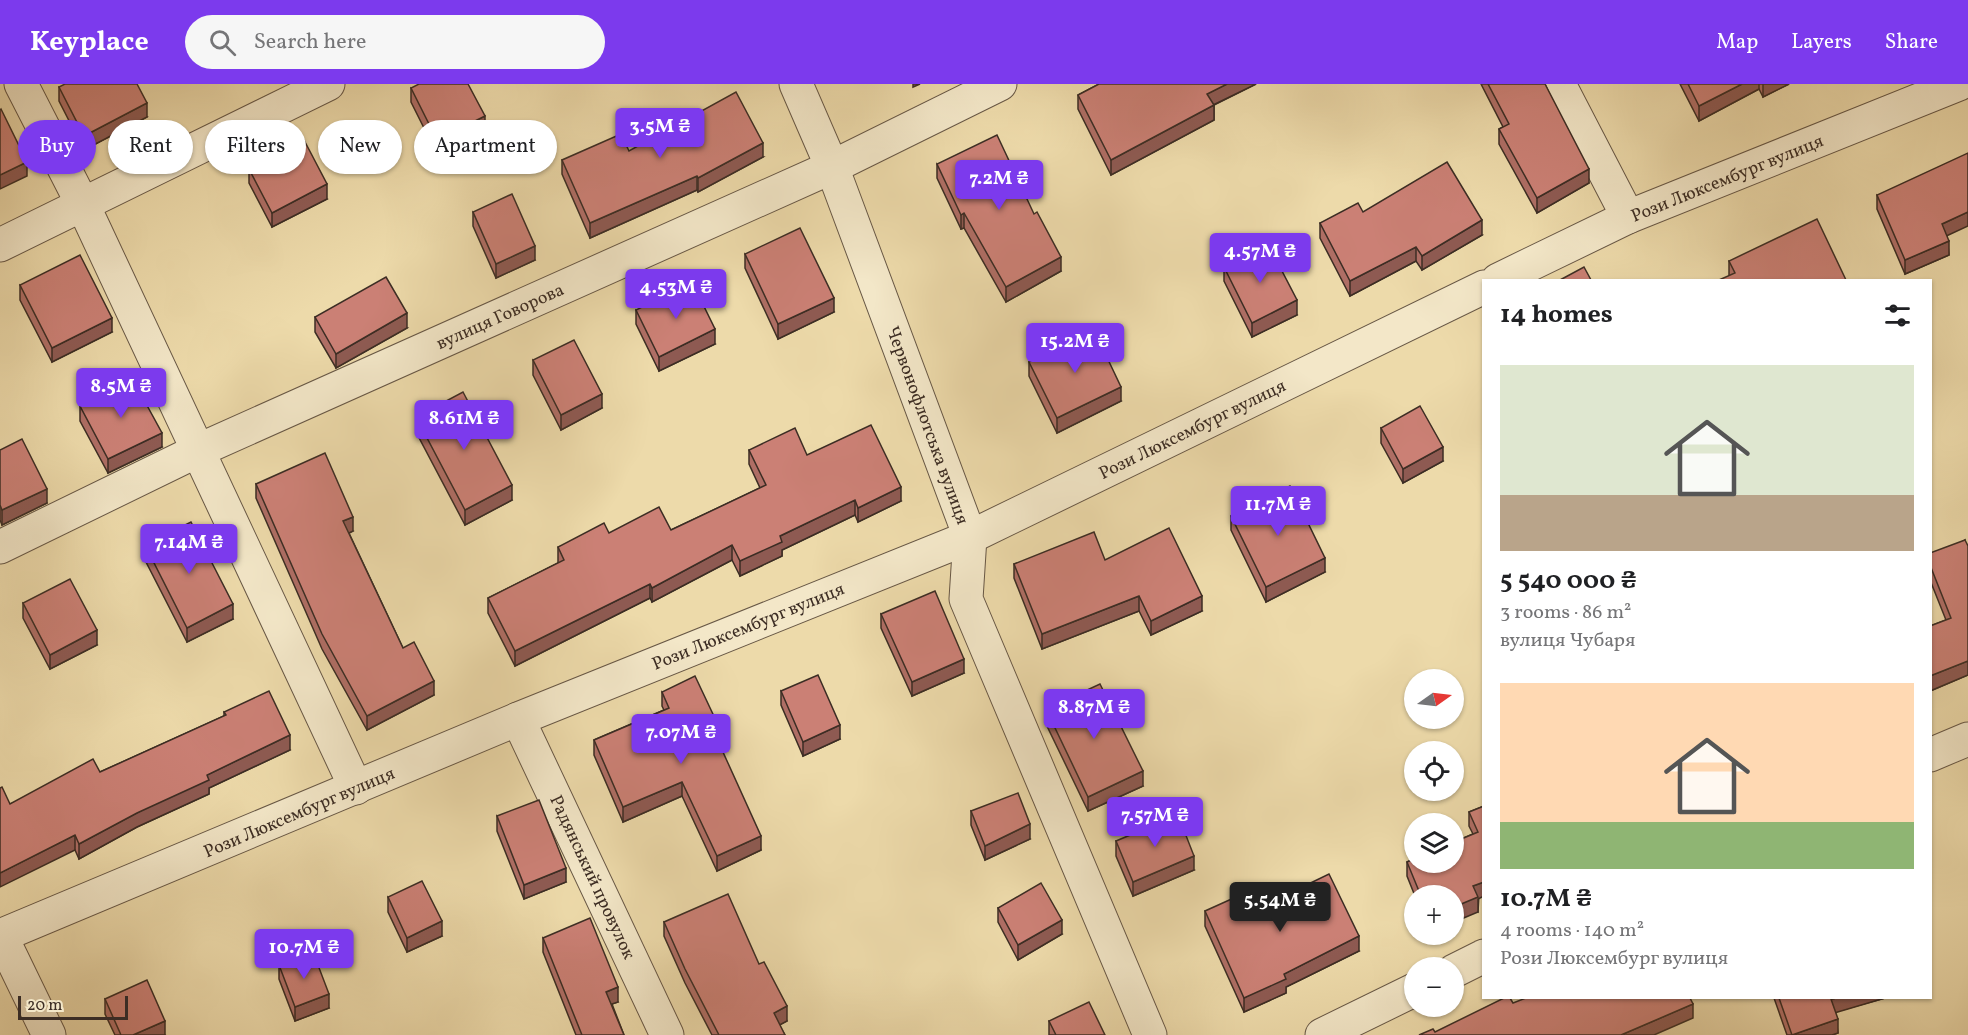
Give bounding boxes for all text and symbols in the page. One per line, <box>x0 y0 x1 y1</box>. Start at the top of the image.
search box <box>185 15 605 69</box>
text: Keyplace <box>30 23 149 62</box>
icon: search <box>206 26 239 59</box>
text: Search here <box>254 27 366 58</box>
text: Map <box>1716 28 1758 57</box>
text: Layers <box>1791 28 1852 57</box>
text: Share <box>1885 28 1938 57</box>
pin: 3.5M ₴ <box>611 108 709 159</box>
text: 3.5M ₴ <box>629 113 691 141</box>
chip: Buy <box>18 120 96 174</box>
chip: Rent <box>108 120 193 174</box>
chip: Filters <box>205 120 306 174</box>
chip: New <box>318 120 402 174</box>
chip: Apartment <box>414 120 557 174</box>
street label: Рози Люксембург вулиця <box>1628 129 1827 229</box>
pin: 7.2M ₴ <box>950 160 1048 211</box>
text: 7.2M ₴ <box>969 165 1029 193</box>
pin: 4.57M ₴ <box>1205 233 1315 284</box>
text: 4.57M ₴ <box>1224 238 1296 266</box>
pin: 4.53M ₴ <box>621 269 731 320</box>
text: 4.53M ₴ <box>639 274 713 302</box>
street label: вулиця Говорова <box>433 278 569 357</box>
text: 14 homes <box>1500 297 1613 333</box>
icon: filters <box>1881 299 1914 332</box>
street label: Червонофлотська вулиця <box>879 323 974 528</box>
pin: 15.2M ₴ <box>1020 323 1130 374</box>
text: 15.2M ₴ <box>1040 328 1110 356</box>
pin: 8.5M ₴ <box>72 368 170 419</box>
text: 8.5M ₴ <box>90 373 152 401</box>
street label: Рози Люксембург вулиця <box>1095 374 1290 487</box>
pin: 8.61M ₴ <box>409 400 519 451</box>
icon: home <box>1653 404 1761 512</box>
text: 8.61M ₴ <box>428 405 500 433</box>
pin: 11.7M ₴ <box>1223 486 1333 537</box>
text: 11.7M ₴ <box>1245 491 1311 519</box>
pin: 7.14M ₴ <box>134 524 244 575</box>
text: 7.14M ₴ <box>154 529 224 557</box>
text: 5 540 000 ₴ <box>1500 563 1637 599</box>
street label: Рози Люксембург вулиця <box>649 577 848 677</box>
text: 3 rooms · 86 m² <box>1500 599 1631 627</box>
text: вулиця Чубаря <box>1500 627 1635 655</box>
north arrow <box>1404 669 1464 729</box>
map controls <box>1404 669 1464 1017</box>
pin: 8.87M ₴ <box>1039 689 1149 740</box>
text: 8.87M ₴ <box>1058 694 1130 722</box>
pin: 7.07M ₴ <box>626 714 736 765</box>
text: 7.07M ₴ <box>646 719 716 747</box>
icon: home <box>1653 722 1761 830</box>
button: locate <box>1404 741 1464 801</box>
street label: Рози Люксембург вулиця <box>200 762 399 865</box>
street label: Радянський провулок <box>543 791 641 964</box>
pin: 7.57M ₴ <box>1100 797 1210 848</box>
text: 7.57M ₴ <box>1121 802 1189 830</box>
button: layers <box>1404 813 1464 873</box>
text: 10.7M ₴ <box>1500 881 1592 917</box>
pin: 5.54M ₴ <box>1225 882 1335 933</box>
button: + <box>1404 885 1464 945</box>
text: 5.54M ₴ <box>1244 887 1316 915</box>
text: 4 rooms · 140 m² <box>1500 917 1644 945</box>
pin: 10.7M ₴ <box>249 929 359 980</box>
text: 10.7M ₴ <box>269 934 339 962</box>
text: Рози Люксембург вулиця <box>1500 945 1728 973</box>
button: − <box>1404 957 1464 1017</box>
scale bar <box>18 993 128 1020</box>
text: 20 m <box>27 995 62 1017</box>

